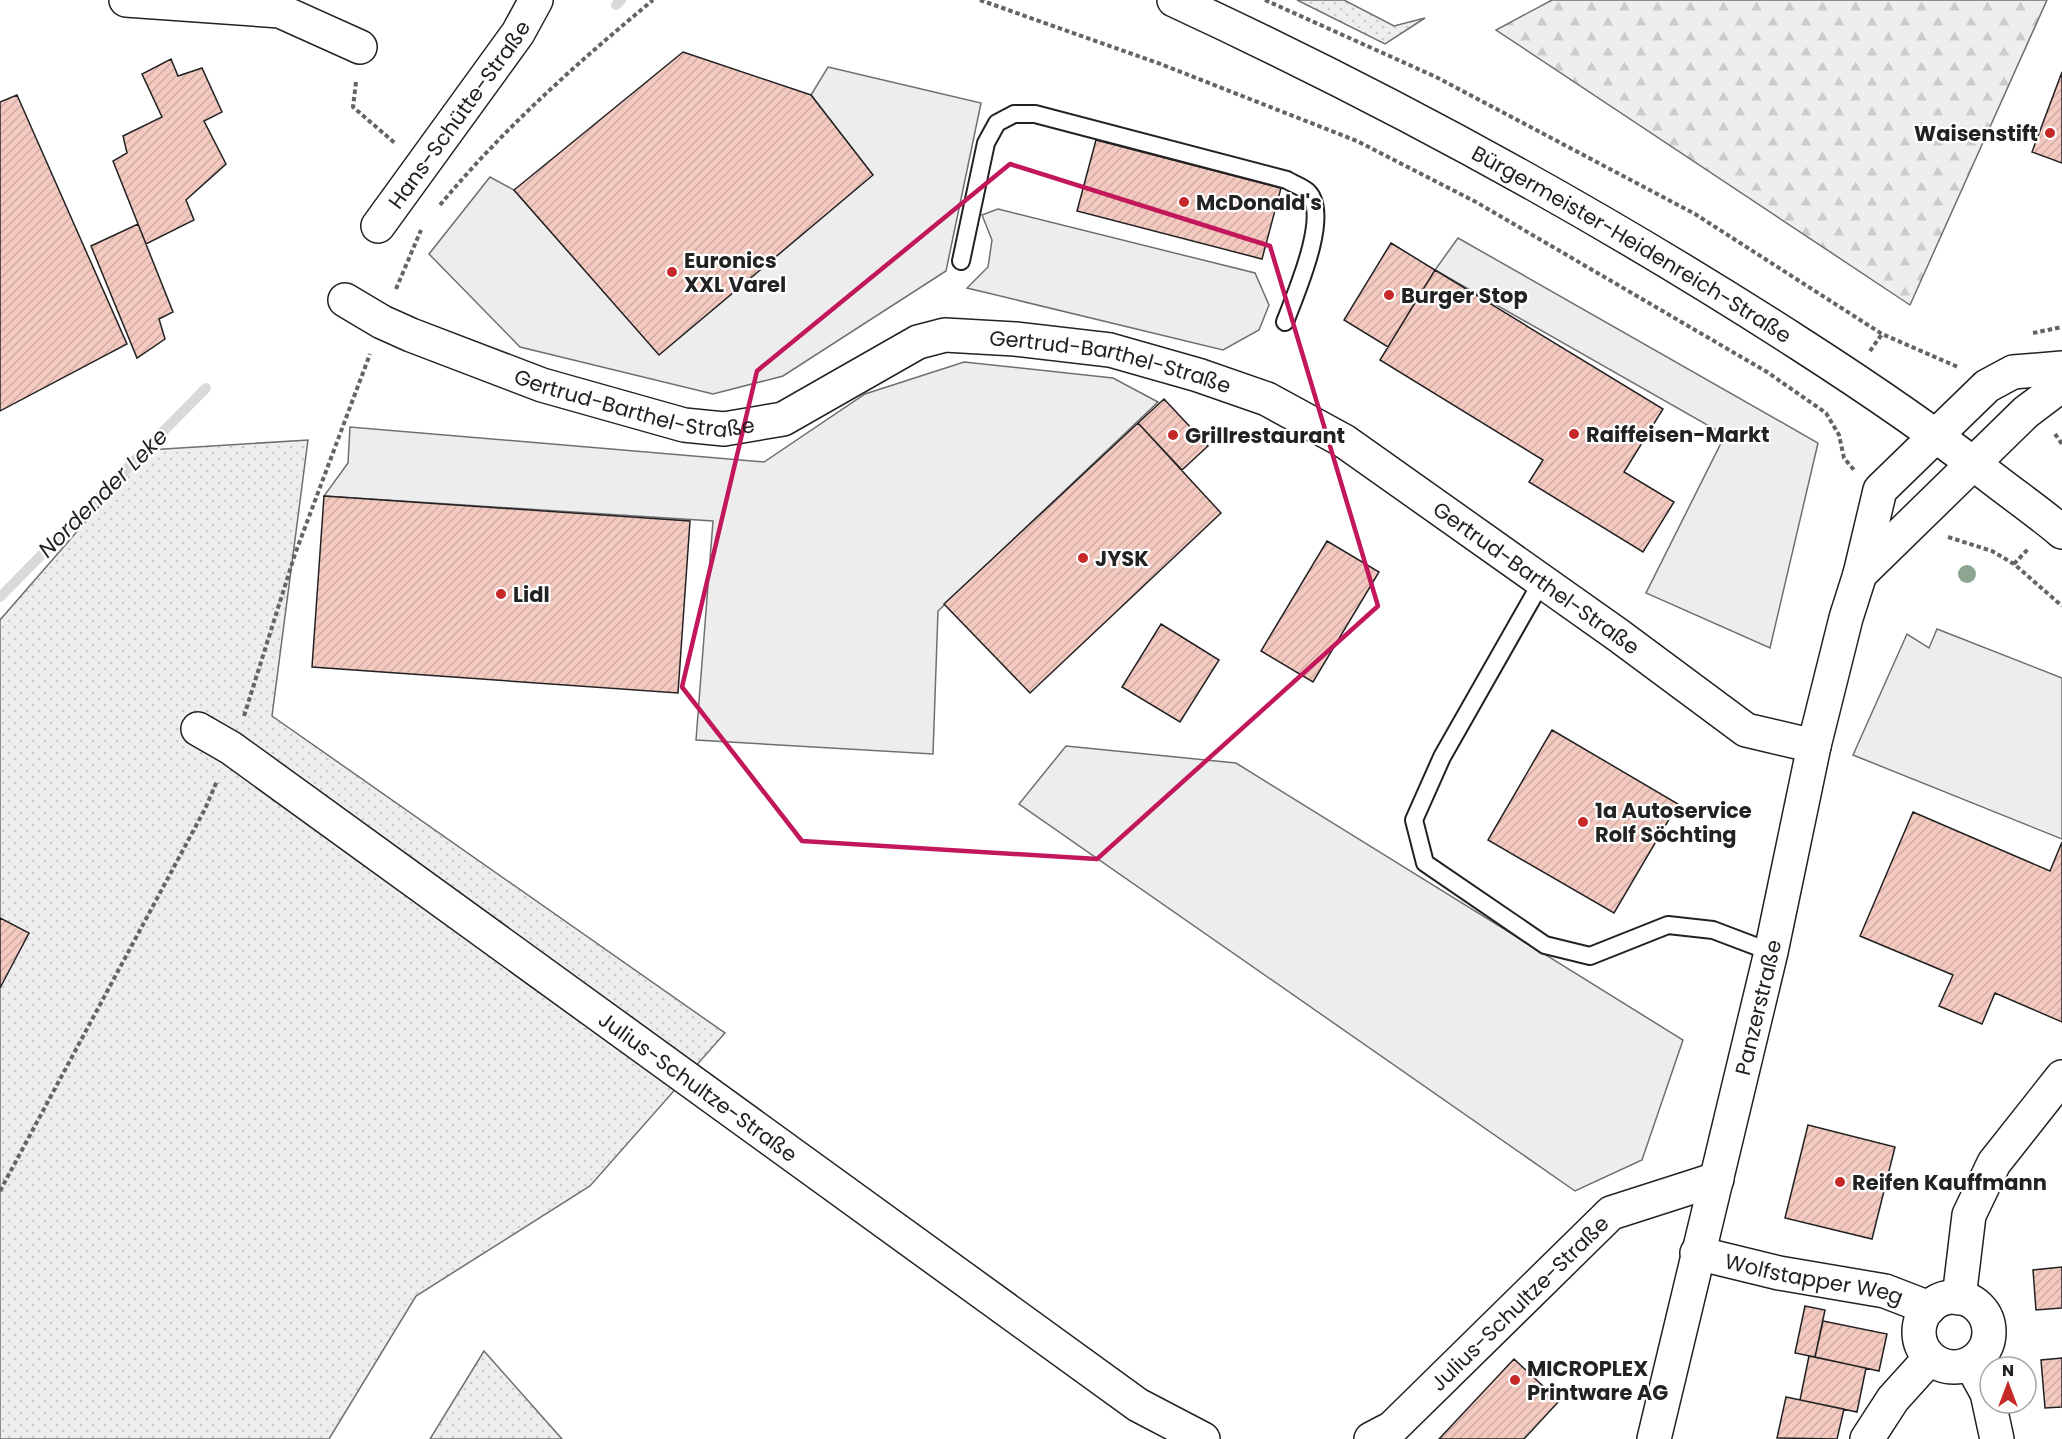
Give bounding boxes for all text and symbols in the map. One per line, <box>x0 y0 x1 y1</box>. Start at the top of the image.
street label: Hans-Schütte-Straße <box>381 15 537 214</box>
place label: Waisenstift <box>1914 119 2038 148</box>
marker: Waisenstift <box>2043 126 2057 140</box>
street label: Bürgermeister-Heidenreich-Straße <box>1467 138 1797 349</box>
place label: McDonald's <box>1196 188 1322 217</box>
marker: McDonald's <box>1177 195 1191 209</box>
place label: Euronics XXL Varel <box>684 246 786 299</box>
marker: Euronics XXL Varel <box>665 265 679 279</box>
place label: Burger Stop <box>1401 281 1528 310</box>
marker: Burger Stop <box>1382 288 1396 302</box>
street label: Gertrud-Barthel-Straße <box>989 323 1235 400</box>
street label: Gertrud-Barthel-Straße <box>510 361 757 444</box>
place label: Raiffeisen-Markt <box>1586 420 1769 449</box>
water label: Nordender Leke <box>31 421 175 565</box>
place label: Grillrestaurant <box>1185 421 1345 450</box>
marker: Raiffeisen-Markt <box>1567 427 1581 441</box>
marker: Grillrestaurant <box>1166 428 1180 442</box>
street label: Gertrud-Barthel-Straße <box>1427 494 1646 661</box>
place label: JYSK <box>1095 544 1149 573</box>
marker: JYSK <box>1076 551 1090 565</box>
place label: Lidl <box>513 580 550 609</box>
marker: Lidl <box>494 587 508 601</box>
place label: 1a Autoservice Rolf Söchting <box>1595 796 1752 849</box>
marker: 1a Autoservice Rolf Söchting <box>1576 815 1590 829</box>
street label: Panzerstraße <box>1727 937 1788 1078</box>
street label: Julius-Schultze-Straße <box>593 1005 804 1168</box>
place label: Reifen Kauffmann <box>1852 1168 2047 1197</box>
marker: Reifen Kauffmann <box>1833 1175 1847 1189</box>
street label: Julius-Schultze-Straße <box>1424 1209 1615 1397</box>
street label: Wolfstapper Weg <box>1722 1246 1908 1311</box>
place label: MICROPLEX Printware AG <box>1527 1354 1668 1407</box>
north arrow <box>1978 1355 2038 1415</box>
text: N <box>2002 1359 2014 1382</box>
marker: MICROPLEX Printware AG <box>1508 1373 1522 1387</box>

